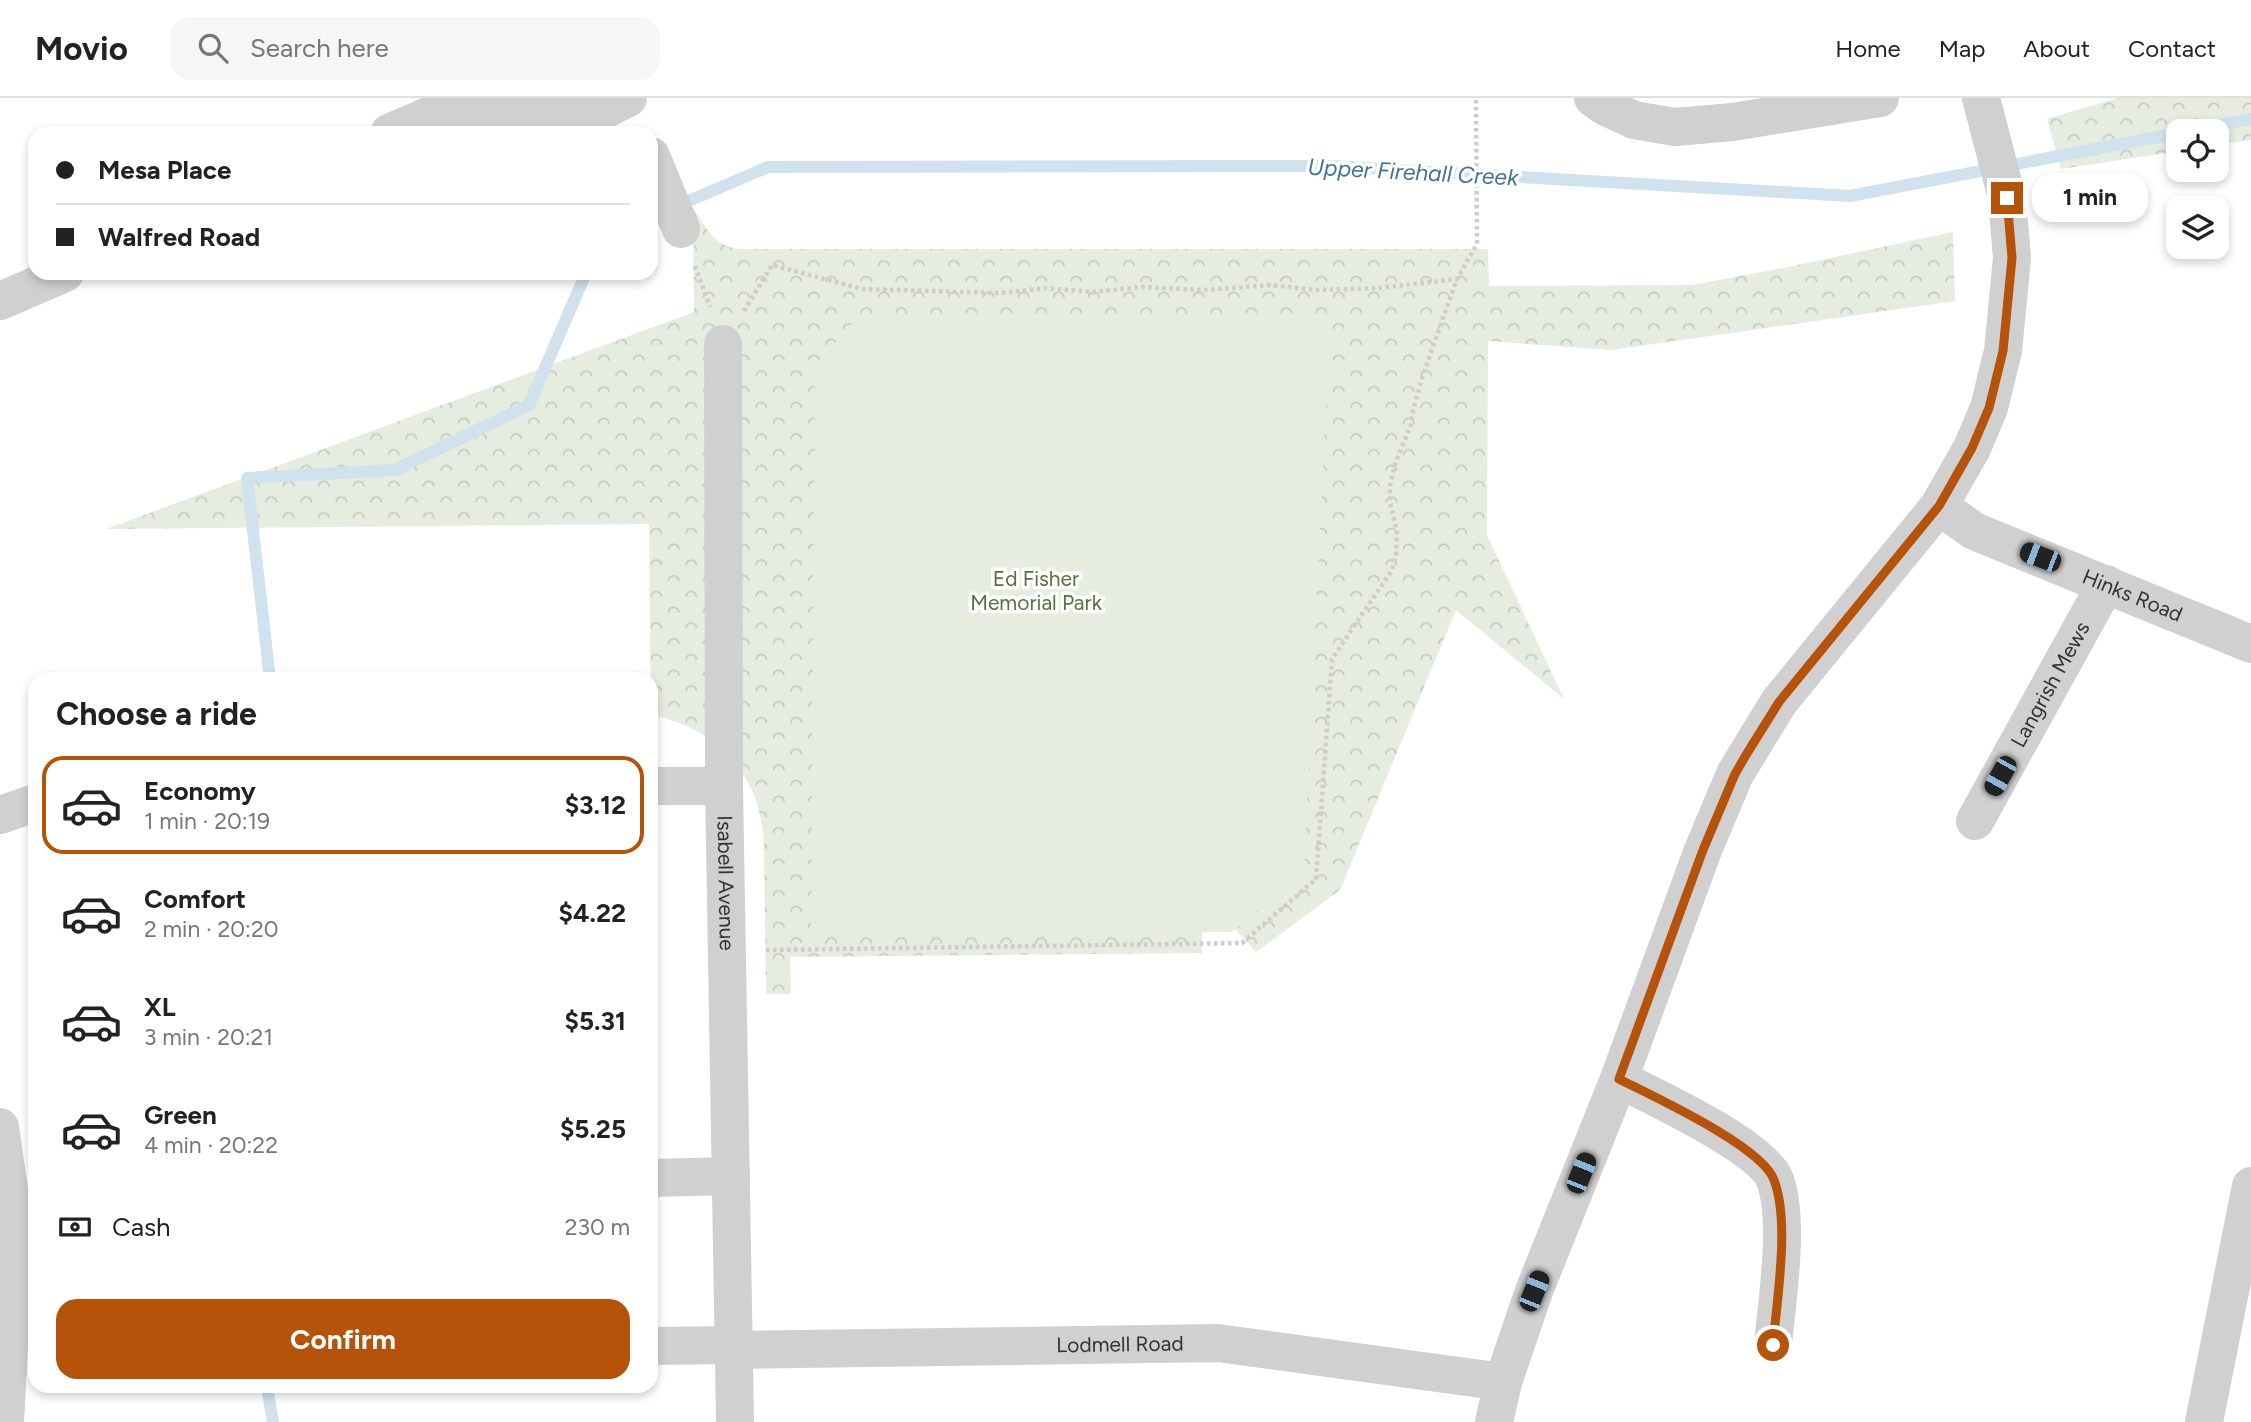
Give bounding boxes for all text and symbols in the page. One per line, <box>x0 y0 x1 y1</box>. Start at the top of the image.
search box <box>170 17 660 80</box>
text: Movio <box>35 29 128 68</box>
icon: search <box>194 29 232 67</box>
text: Search here <box>250 32 389 64</box>
text: Home <box>1835 34 1901 63</box>
text: Map <box>1939 34 1985 63</box>
text: About <box>2023 34 2090 63</box>
text: Contact <box>2128 34 2216 63</box>
map controls <box>2166 119 2229 259</box>
button: locate <box>2166 119 2229 182</box>
water label: Upper Firehall Creek <box>1307 153 1520 192</box>
text: Mesa Place <box>98 154 231 186</box>
callout: 1 min <box>2032 174 2147 222</box>
route end <box>1991 182 2023 214</box>
text: 1 min <box>2063 183 2117 211</box>
button: layers <box>2166 196 2229 259</box>
text: Walfred Road <box>98 221 260 253</box>
car <box>2017 540 2064 574</box>
street label: Hinks Road <box>2079 564 2186 627</box>
park label: Ed Fisher Memorial Park <box>970 566 1103 615</box>
street label: Langrish Mews <box>2005 617 2095 751</box>
text: Choose a ride <box>56 695 257 733</box>
car <box>1981 753 2020 799</box>
icon: car <box>60 774 123 837</box>
text: Economy <box>144 775 256 807</box>
text: $3.12 <box>565 789 626 821</box>
text: 1 min · 20:19 <box>144 807 270 835</box>
street label: Isabell Avenue <box>713 815 740 951</box>
icon: car <box>60 882 123 945</box>
text: Comfort <box>144 883 246 915</box>
text: $4.22 <box>559 897 626 929</box>
text: 2 min · 20:20 <box>144 915 279 943</box>
icon: car <box>60 990 123 1053</box>
text: XL <box>144 991 176 1023</box>
text: $5.31 <box>565 1005 626 1037</box>
text: 3 min · 20:21 <box>144 1023 273 1051</box>
icon: car <box>60 1098 123 1161</box>
text: Green <box>144 1099 217 1131</box>
text: $5.25 <box>560 1113 626 1145</box>
text: 4 min · 20:22 <box>144 1131 278 1159</box>
car <box>1564 1150 1599 1196</box>
icon: cash <box>56 1208 94 1246</box>
text: Cash <box>112 1211 171 1243</box>
text: 230 m <box>565 1213 630 1241</box>
car <box>1517 1268 1552 1314</box>
button: Confirm <box>56 1299 630 1379</box>
route start <box>1757 1329 1789 1361</box>
street label: Lodmell Road <box>1056 1330 1184 1357</box>

